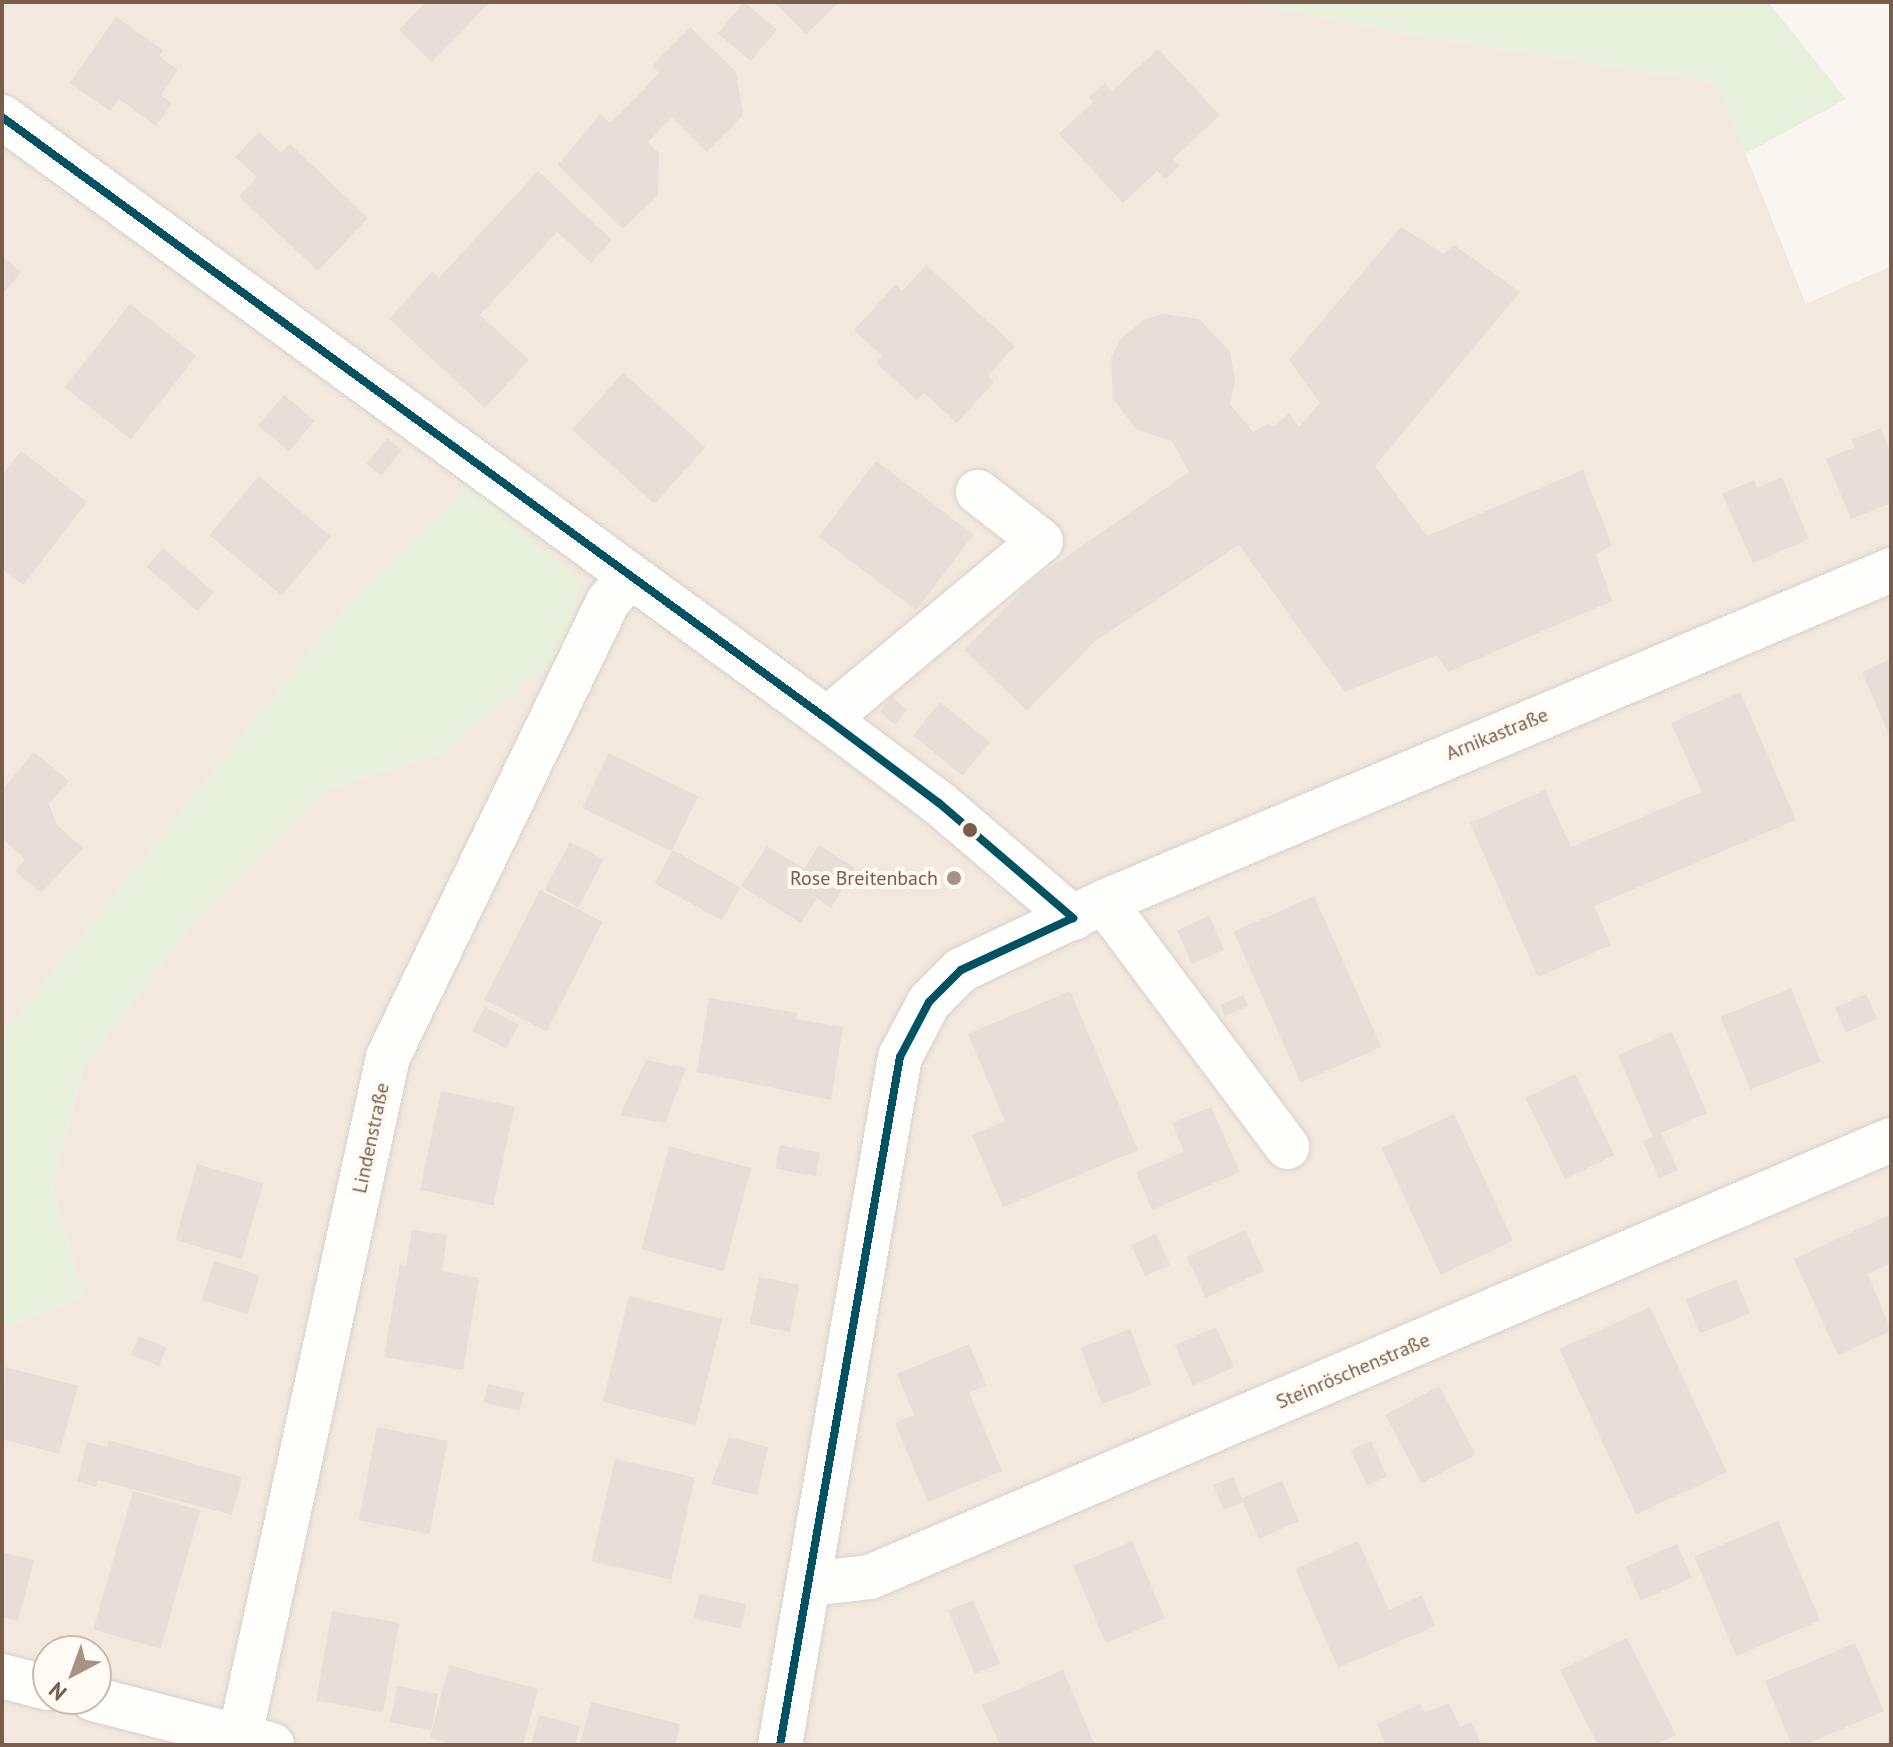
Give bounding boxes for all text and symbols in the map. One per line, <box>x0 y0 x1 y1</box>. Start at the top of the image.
street label: Arnikastraße <box>1442 703 1552 765</box>
unlabelled marker <box>962 822 978 838</box>
place label: Rose Breitenbach <box>790 866 938 890</box>
marker: Rose Breitenbach <box>945 869 963 887</box>
street label: Lindenstraße <box>348 1081 394 1195</box>
street label: Steinröschenstraße <box>1273 1328 1433 1414</box>
north arrow <box>32 1635 112 1715</box>
text: N <box>43 1676 72 1707</box>

